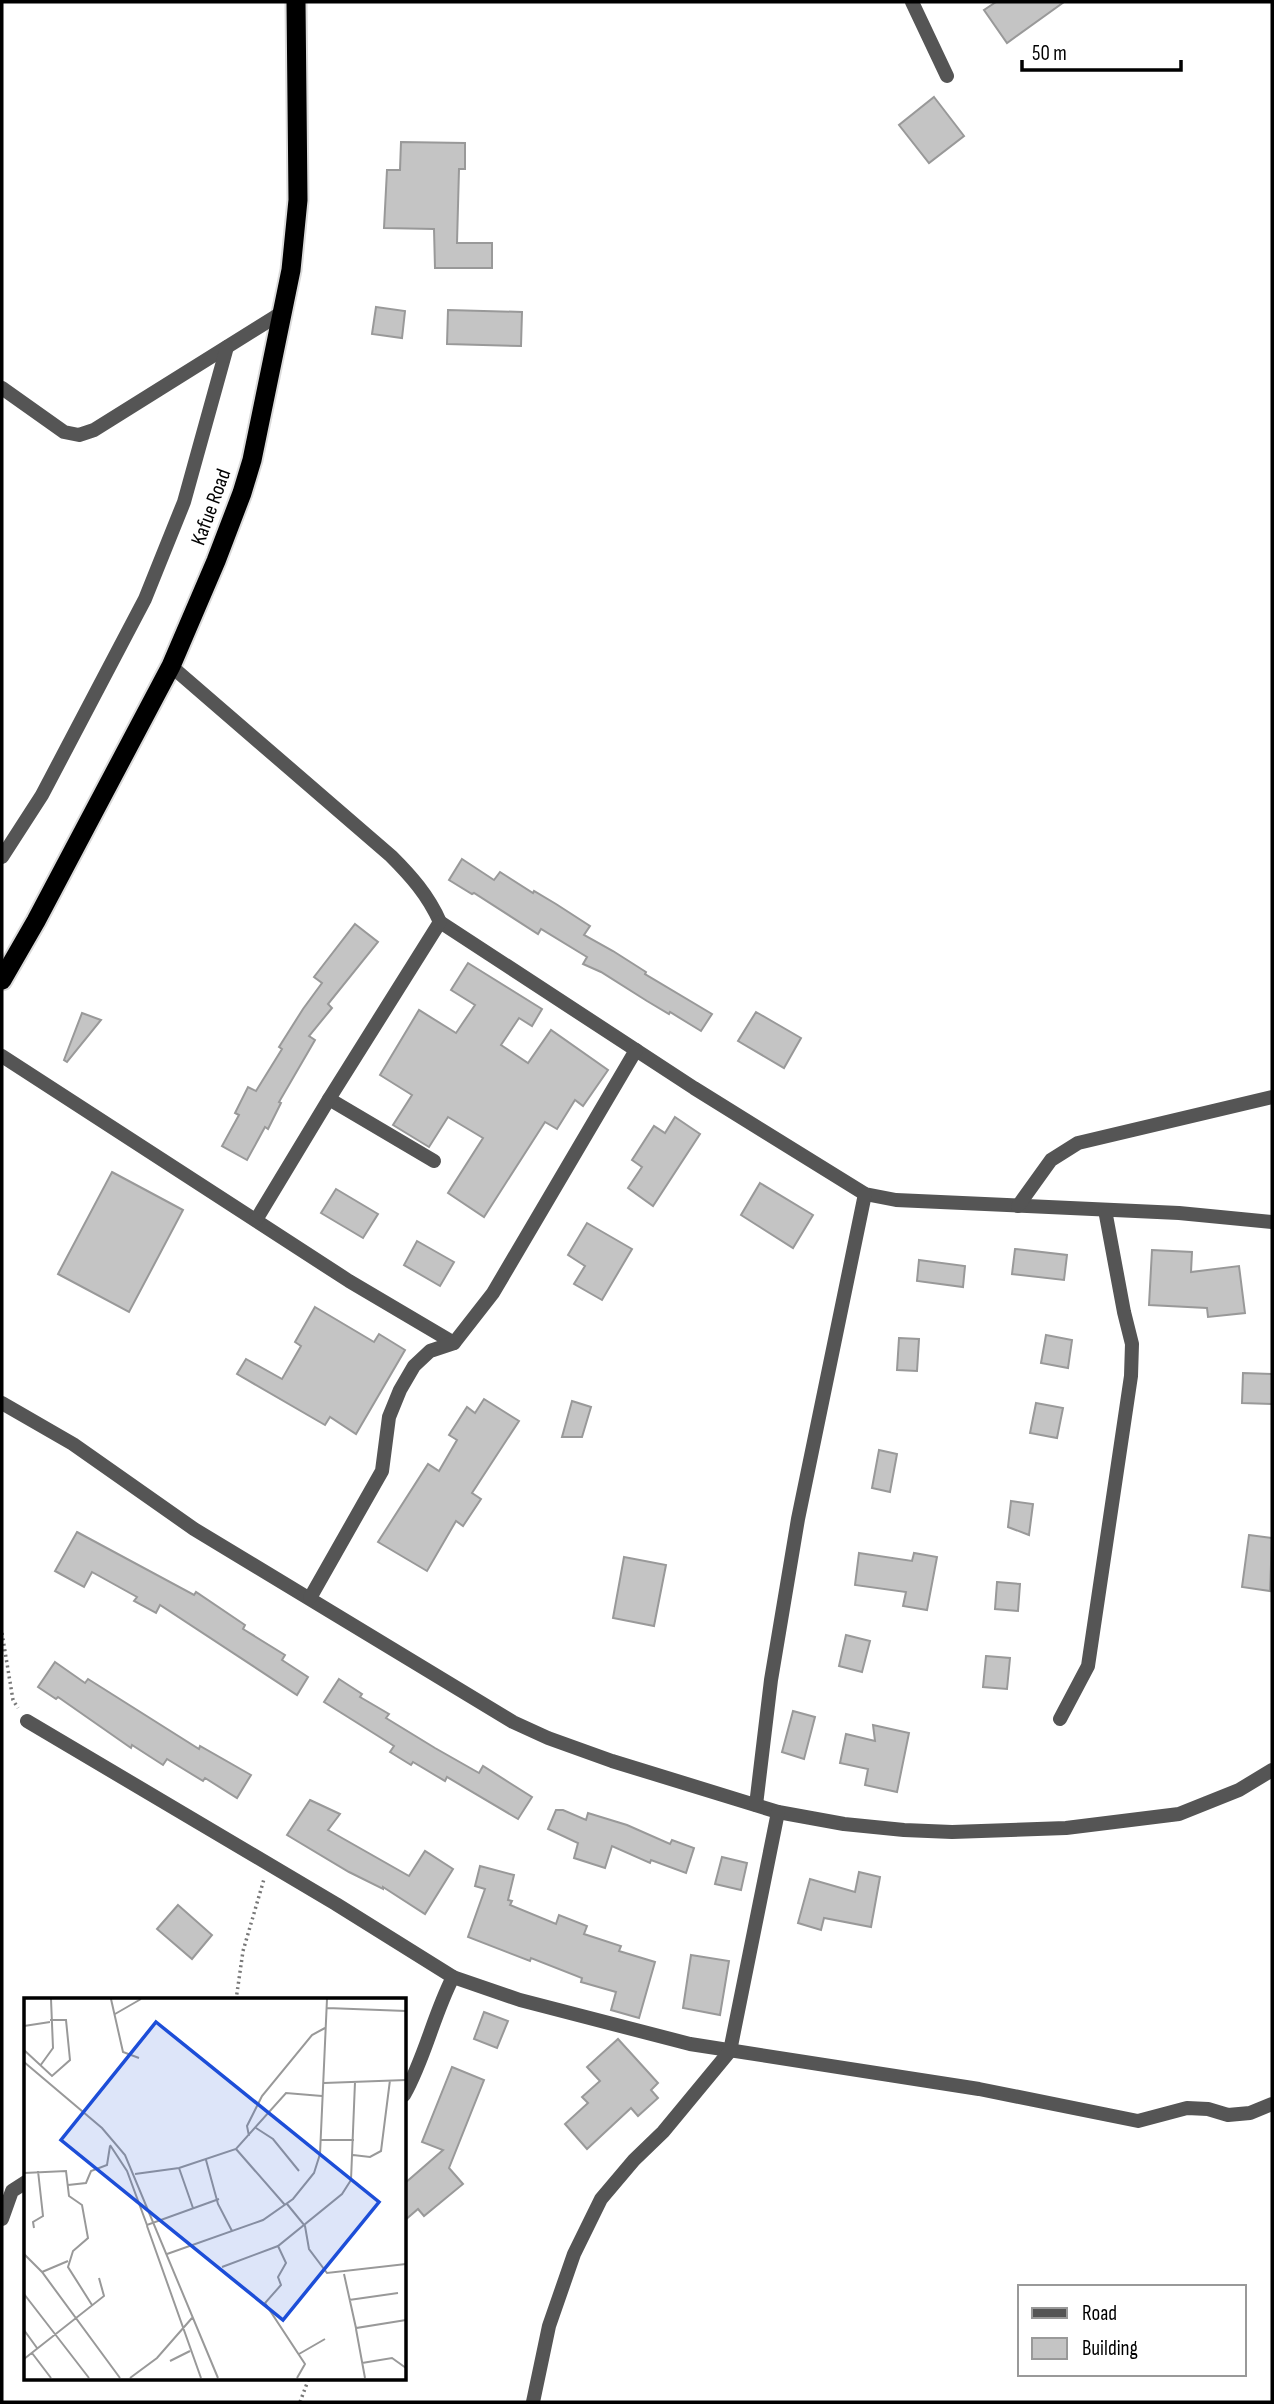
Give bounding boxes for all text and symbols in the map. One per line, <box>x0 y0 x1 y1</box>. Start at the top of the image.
scale bar <box>1022 28 1181 72</box>
text: 50 m <box>1032 41 1067 66</box>
street label: Kafue Road <box>186 466 236 548</box>
inset map <box>24 1998 406 2380</box>
legend <box>1018 2285 1246 2376</box>
text: Road <box>1082 2301 1117 2326</box>
text: Building <box>1082 2336 1138 2361</box>

